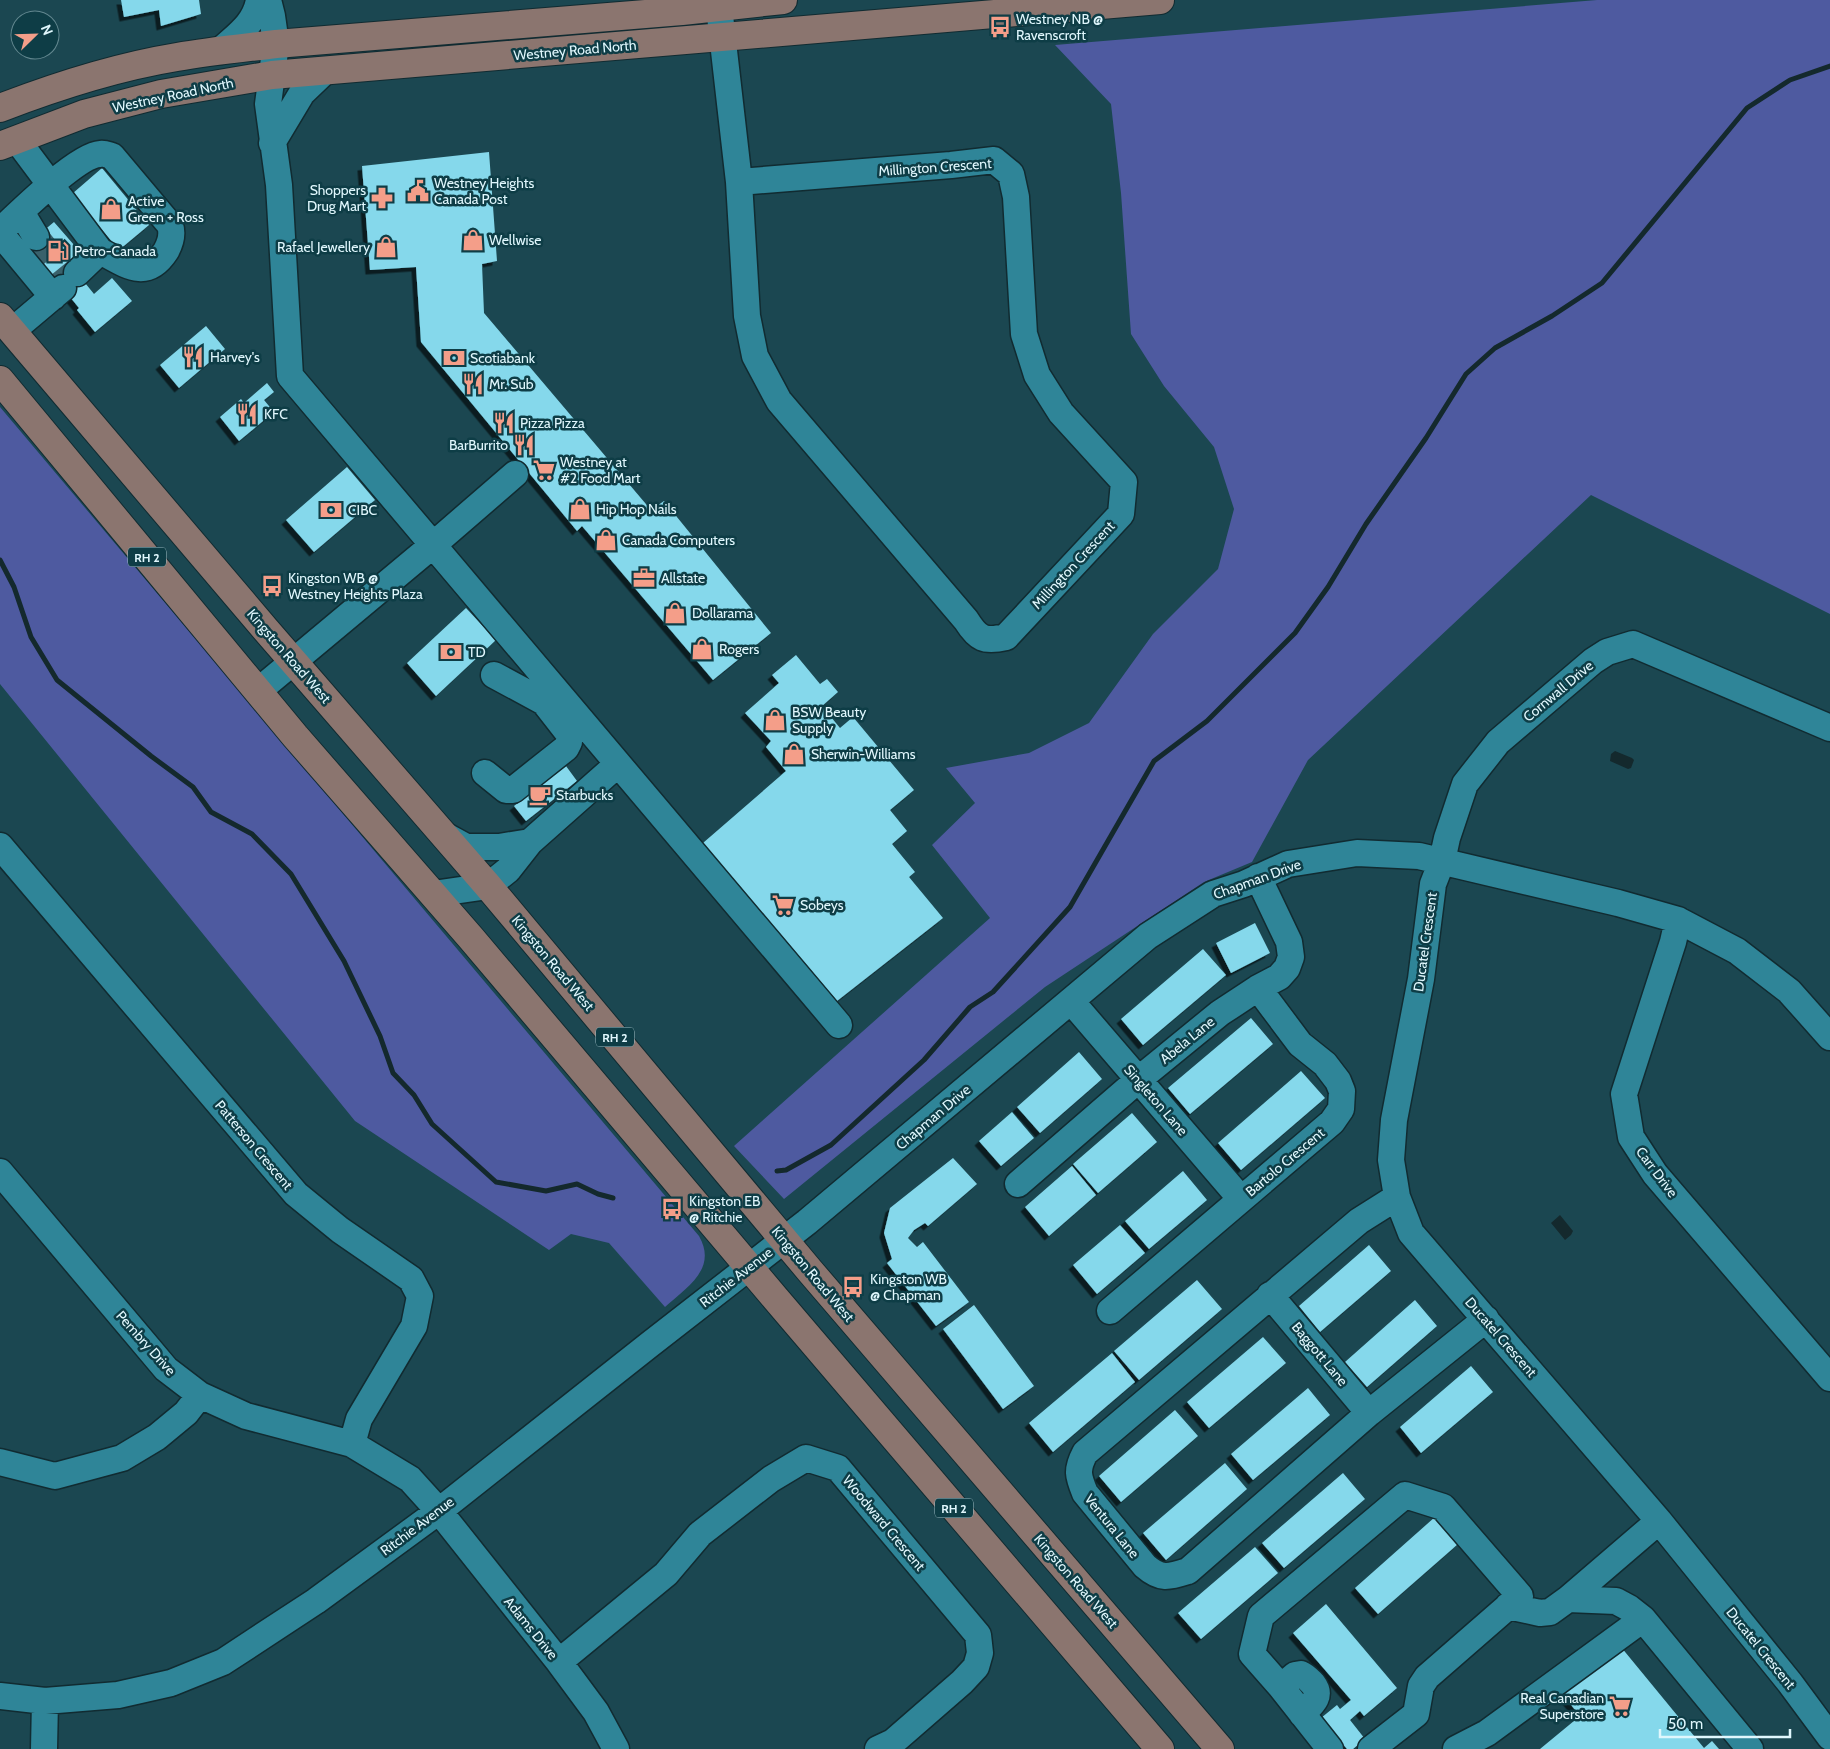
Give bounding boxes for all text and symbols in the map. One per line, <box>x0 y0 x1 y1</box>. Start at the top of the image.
north arrow <box>10 10 60 60</box>
place label: Westney NB @ Ravenscroft <box>1016 10 1103 44</box>
bus stop icon: Westney NB @ Ravenscroft <box>987 14 1013 40</box>
text: N <box>37 22 57 38</box>
street label: Westney Road North <box>513 36 637 64</box>
street label: Westney Road North <box>111 73 235 117</box>
street label: Millington Crescent <box>878 154 993 180</box>
place label: Westney Heights Canada Post <box>434 174 535 208</box>
public building icon: Westney Heights Canada Post <box>405 178 431 204</box>
place label: Shoppers Drug Mart <box>307 181 366 215</box>
pharmacy icon: Shoppers Drug Mart <box>369 185 395 211</box>
place label: Active Green + Ross <box>128 192 204 226</box>
shop icon: Active Green + Ross <box>98 196 124 222</box>
shop icon: Wellwise <box>460 227 486 253</box>
place label: Wellwise <box>489 231 542 249</box>
shop icon: Rafael Jewellery <box>373 234 399 260</box>
fuel station icon: Petro-Canada <box>45 238 71 264</box>
place label: Rafael Jewellery <box>277 238 370 256</box>
place label: Petro-Canada <box>74 242 156 260</box>
restaurant icon: Harvey's <box>180 344 206 370</box>
bank icon: Scotiabank <box>441 345 467 371</box>
place label: Harvey's <box>210 348 260 366</box>
place label: Scotiabank <box>470 349 536 367</box>
restaurant icon: Mr. Sub <box>460 371 486 397</box>
place label: Mr. Sub <box>489 375 534 393</box>
restaurant icon: KFC <box>234 401 260 427</box>
place label: KFC <box>264 405 288 423</box>
restaurant icon: Pizza Pizza <box>491 410 517 436</box>
place label: Pizza Pizza <box>520 414 585 432</box>
restaurant icon: BarBurrito <box>511 432 537 458</box>
place label: BarBurrito <box>449 436 508 454</box>
place label: Westney at #2 Food Mart <box>560 453 641 487</box>
supermarket icon: Westney at #2 Food Mart <box>531 457 557 483</box>
shop icon: Hip Hop Nails <box>567 496 593 522</box>
bank icon: CIBC <box>318 497 344 523</box>
place label: Hip Hop Nails <box>596 500 677 518</box>
place label: CIBC <box>348 501 378 519</box>
street label: Millington Crescent <box>1028 517 1118 613</box>
shop icon: Canada Computers <box>593 527 619 553</box>
place label: Canada Computers <box>622 531 735 549</box>
road number: RH 2 <box>128 548 166 566</box>
office icon: Allstate <box>631 565 657 591</box>
place label: Kingston WB @ Westney Heights Plaza <box>288 569 423 603</box>
place label: Allstate <box>661 569 705 587</box>
bus stop icon: Kingston WB @ Westney Heights Plaza <box>259 573 285 599</box>
shop icon: Dollarama <box>662 600 688 626</box>
place label: Dollarama <box>692 604 753 622</box>
street label: Kingston Road West <box>243 605 335 707</box>
shop icon: Rogers <box>689 636 715 662</box>
bank icon: TD <box>438 639 464 665</box>
place label: Rogers <box>719 640 759 658</box>
place label: TD <box>468 643 486 661</box>
street label: Cornwall Drive <box>1519 656 1597 726</box>
place label: BSW Beauty Supply <box>792 703 866 737</box>
shop icon: BSW Beauty Supply <box>762 707 788 733</box>
shop icon: Sherwin-Williams <box>781 741 807 767</box>
place label: Sherwin-Williams <box>811 745 916 763</box>
cafe icon: Starbucks <box>527 782 553 808</box>
place label: Starbucks <box>556 786 614 804</box>
street label: Chapman Drive <box>1211 855 1303 903</box>
street label: Ducatel Crescent <box>1409 891 1441 993</box>
supermarket icon: Sobeys <box>770 892 796 918</box>
place label: Sobeys <box>800 896 844 914</box>
street label: Kingston Road West <box>508 912 598 1015</box>
street label: Abela Lane <box>1156 1012 1218 1068</box>
road number: RH 2 <box>596 1028 634 1046</box>
street label: Singleton Lane <box>1120 1061 1192 1139</box>
street label: Chapman Drive <box>892 1081 974 1153</box>
street label: Patterson Crescent <box>211 1097 297 1194</box>
street label: Bartolo Crescent <box>1242 1124 1328 1200</box>
street label: Carr Drive <box>1632 1143 1682 1201</box>
place label: Kingston EB @ Ritchie <box>689 1192 760 1226</box>
bus stop icon: Kingston EB @ Ritchie <box>659 1196 685 1222</box>
street label: Kingston Road West <box>768 1223 858 1326</box>
street label: Ritchie Avenue <box>696 1243 776 1311</box>
place label: Kingston WB @ Chapman <box>870 1270 947 1304</box>
bus stop icon: Kingston WB @ Chapman <box>840 1274 866 1300</box>
street label: Ducatel Crescent <box>1461 1293 1541 1381</box>
street label: Pembry Drive <box>112 1307 180 1379</box>
street label: Baggott Lane <box>1288 1318 1352 1390</box>
street label: Woodward Crescent <box>839 1471 929 1575</box>
street label: Ventura Lane <box>1081 1490 1143 1562</box>
street label: Ritchie Avenue <box>377 1492 457 1560</box>
road number: RH 2 <box>935 1499 973 1518</box>
street label: Kingston Road West <box>1030 1530 1122 1632</box>
street label: Adams Drive <box>500 1593 562 1663</box>
street label: Ducatel Crescent <box>1722 1603 1800 1693</box>
place label: Real Canadian Superstore <box>1520 1689 1604 1723</box>
supermarket icon: Real Canadian Superstore <box>1607 1693 1633 1719</box>
scale bar <box>1660 1706 1790 1738</box>
text: 50 m <box>1668 1715 1703 1733</box>

